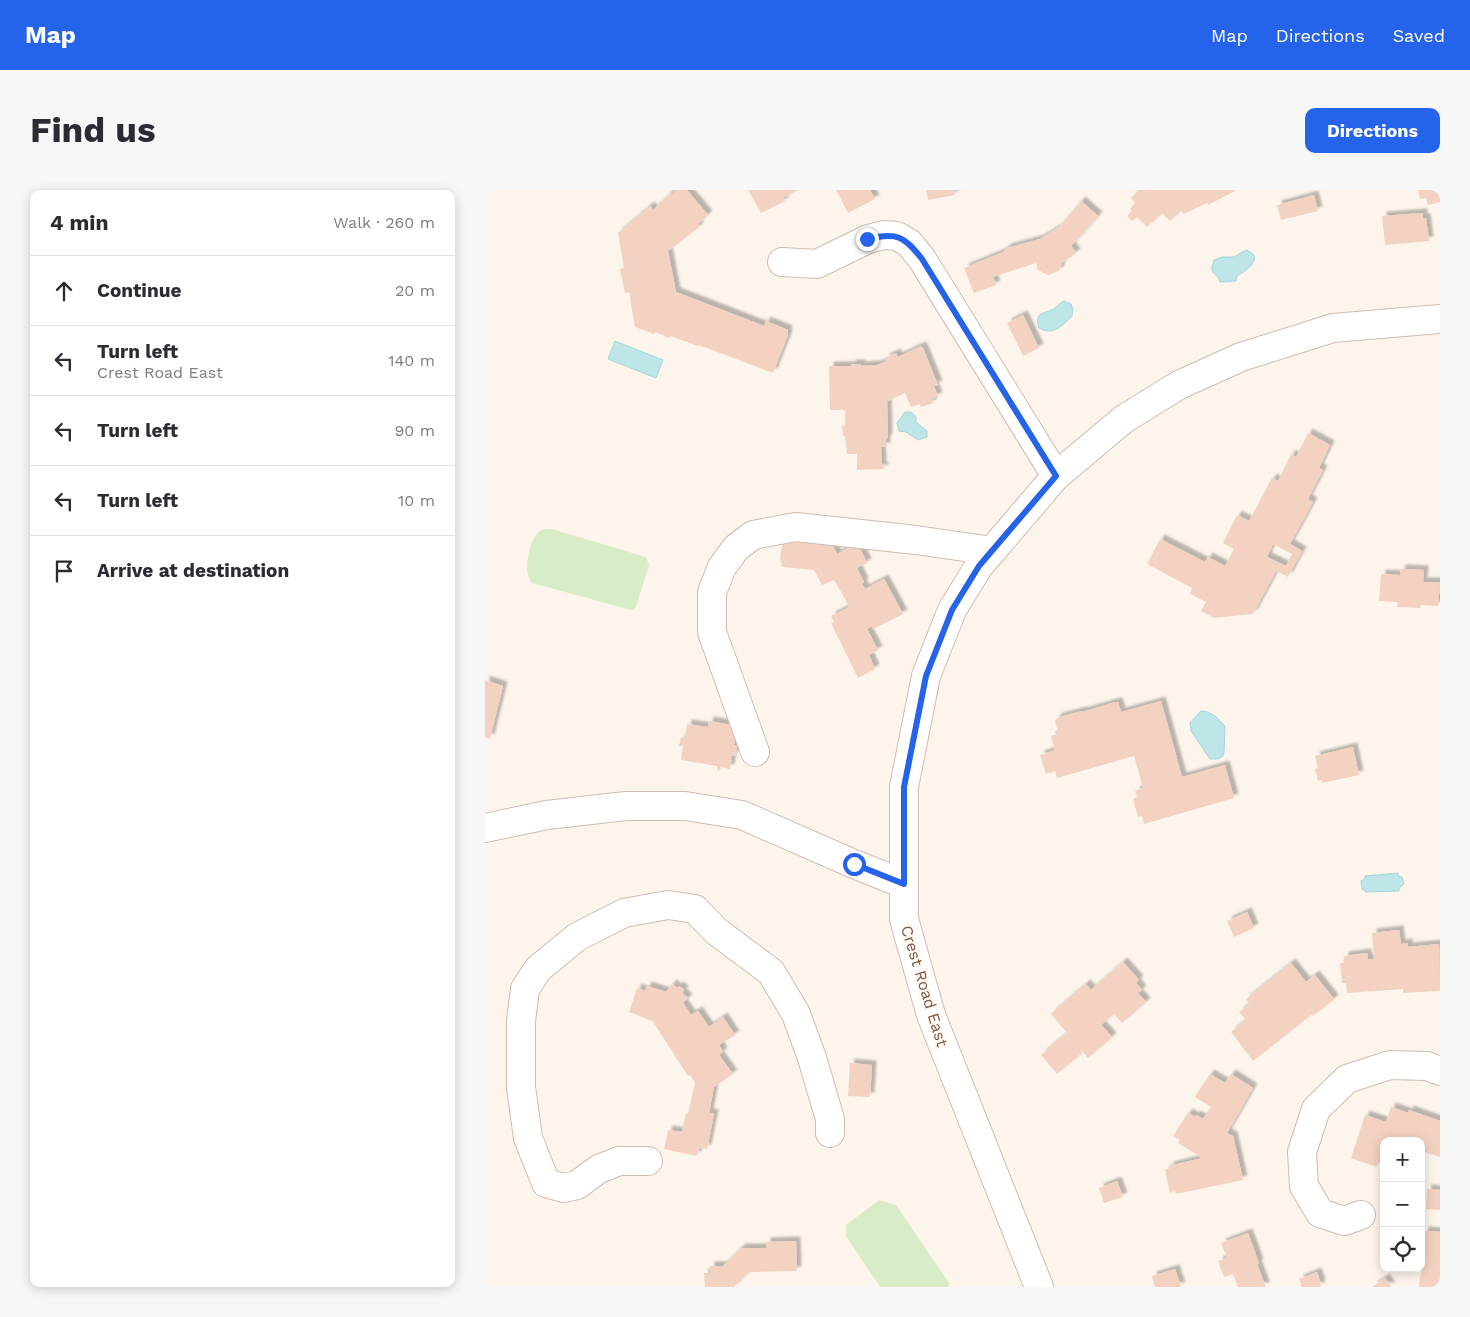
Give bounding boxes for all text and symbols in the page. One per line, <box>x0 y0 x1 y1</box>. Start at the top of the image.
text: Map <box>25 21 76 49</box>
text: Map <box>1211 25 1248 46</box>
text: Directions <box>1276 25 1365 46</box>
text: Saved <box>1393 25 1445 46</box>
button: Directions <box>1305 108 1440 153</box>
text: Find us <box>30 109 156 151</box>
text: 4 min <box>50 210 108 235</box>
text: Walk · 260 m <box>333 213 435 232</box>
route end <box>856 228 879 251</box>
icon: ahead <box>50 277 78 305</box>
text: Continue <box>97 279 181 302</box>
text: 20 m <box>395 281 435 300</box>
text: Turn left <box>97 340 178 363</box>
icon: left <box>50 347 78 375</box>
text: 140 m <box>388 351 435 370</box>
text: Crest Road East <box>97 363 223 382</box>
icon: left <box>50 417 78 445</box>
text: Turn left <box>97 419 178 442</box>
text: 90 m <box>394 421 435 440</box>
icon: left <box>50 487 78 515</box>
text: Turn left <box>97 489 178 512</box>
text: 10 m <box>398 491 435 510</box>
icon: arrive <box>50 557 78 585</box>
text: Arrive at destination <box>97 559 289 582</box>
route start <box>843 853 866 876</box>
street label: Crest Road East <box>897 923 952 1049</box>
map controls <box>1380 1137 1425 1272</box>
button: + <box>1380 1137 1425 1182</box>
button: − <box>1380 1182 1425 1227</box>
button: locate <box>1380 1227 1425 1272</box>

